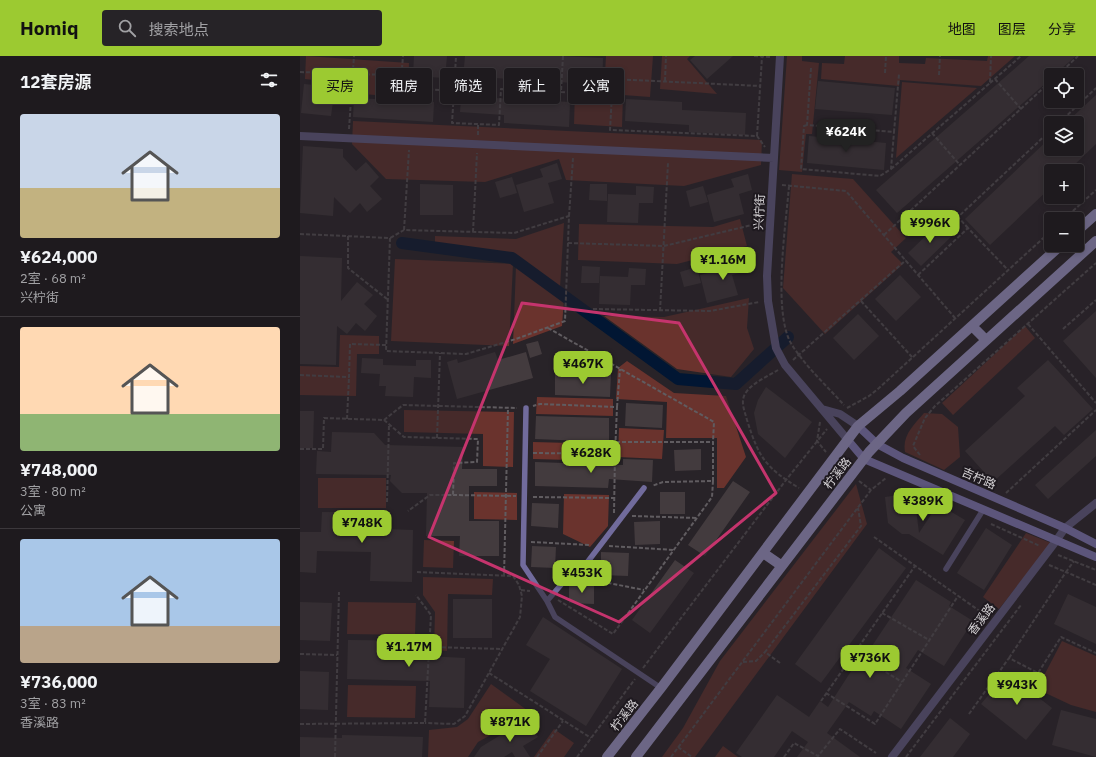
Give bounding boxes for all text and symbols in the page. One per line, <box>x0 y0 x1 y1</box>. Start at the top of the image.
search box <box>102 10 382 46</box>
text: Homiq <box>20 16 78 40</box>
icon: search <box>116 17 138 39</box>
text: 搜索地点 <box>148 20 208 39</box>
text: 地图 <box>948 20 976 38</box>
text: 图层 <box>998 20 1026 38</box>
text: 分享 <box>1048 20 1076 38</box>
chip: 买房 <box>312 68 368 104</box>
chip: 租房 <box>376 68 432 104</box>
chip: 筛选 <box>440 68 496 104</box>
chip: 新上 <box>504 68 560 104</box>
chip: 公寓 <box>568 68 624 104</box>
map controls <box>1044 68 1084 252</box>
button: locate <box>1044 68 1084 108</box>
icon: filters <box>258 69 280 91</box>
text: 12套房源 <box>20 71 91 93</box>
button: layers <box>1044 116 1084 156</box>
pin: ¥624K <box>818 119 874 153</box>
text: ¥624K <box>826 123 866 140</box>
icon: home <box>114 140 186 212</box>
button: + <box>1044 164 1084 204</box>
street label: 兴柠街 <box>751 194 767 230</box>
pin: ¥996K <box>902 210 958 244</box>
button: − <box>1044 212 1084 252</box>
text: ¥996K <box>910 214 950 231</box>
text: ¥624,000 <box>20 246 98 268</box>
pin: ¥1.16M <box>690 247 756 281</box>
text: ¥1.16M <box>700 251 746 268</box>
text: 2室 · 68 m² <box>20 270 86 287</box>
text: 兴柠街 <box>20 289 59 306</box>
pin: ¥467K <box>555 351 611 385</box>
icon: home <box>114 353 186 425</box>
text: ¥467K <box>563 355 603 372</box>
pin: ¥628K <box>563 440 619 474</box>
text: ¥628K <box>571 444 611 461</box>
street label: 柠溪路 <box>820 454 854 492</box>
text: ¥748,000 <box>20 459 98 481</box>
street label: 吉柠路 <box>959 464 999 492</box>
text: 3室 · 80 m² <box>20 483 86 500</box>
pin: ¥389K <box>895 488 951 522</box>
text: ¥389K <box>903 492 943 509</box>
text: 公寓 <box>20 502 46 519</box>
pin: ¥748K <box>334 510 390 544</box>
text: ¥748K <box>342 514 382 531</box>
pin: ¥453K <box>554 560 610 594</box>
text: ¥453K <box>562 564 602 581</box>
icon: home <box>114 565 186 637</box>
street label: 香溪路 <box>964 600 998 638</box>
pin: ¥1.17M <box>376 634 442 668</box>
text: ¥1.17M <box>386 638 432 655</box>
pin: ¥736K <box>842 645 898 679</box>
text: ¥736K <box>850 649 890 666</box>
text: ¥736,000 <box>20 671 98 693</box>
pin: ¥943K <box>989 672 1045 706</box>
text: ¥943K <box>997 676 1037 693</box>
text: 3室 · 83 m² <box>20 695 86 712</box>
street label: 柠溪路 <box>607 696 641 734</box>
pin: ¥871K <box>482 709 538 743</box>
text: ¥871K <box>490 713 530 730</box>
text: 香溪路 <box>20 714 59 731</box>

